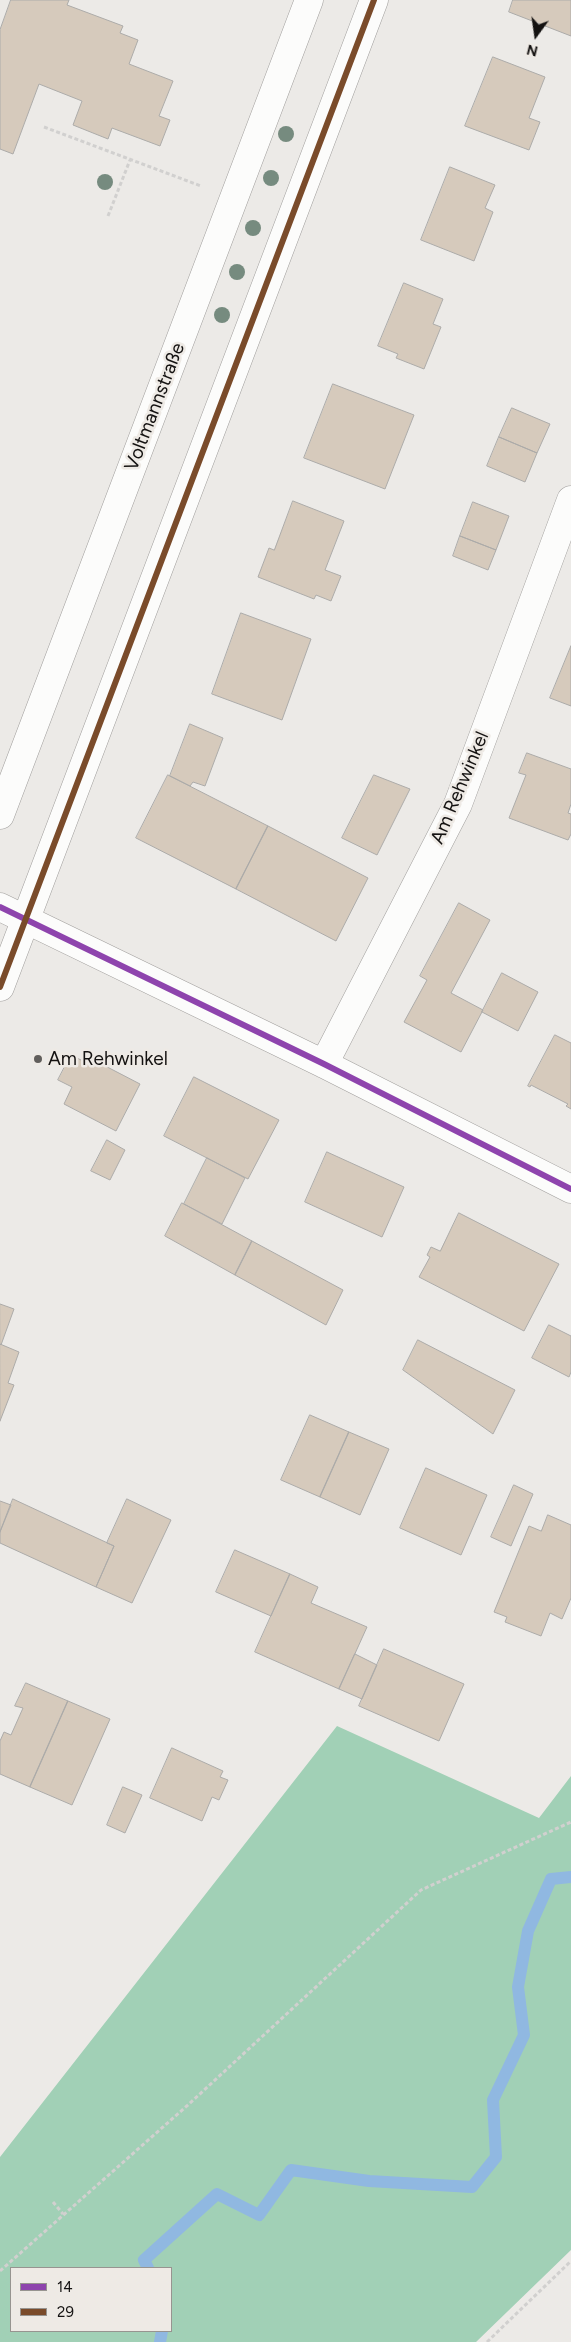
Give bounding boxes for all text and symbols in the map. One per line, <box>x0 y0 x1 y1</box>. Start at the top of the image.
north arrow <box>511 10 561 60</box>
text: N <box>525 40 540 60</box>
street label: Voltmannstraße <box>120 340 190 474</box>
street label: Am Rehwinkel <box>426 728 494 848</box>
place label: Am Rehwinkel <box>48 1048 168 1070</box>
marker: Am Rehwinkel <box>32 1053 44 1065</box>
legend <box>10 2267 172 2332</box>
text: 14 <box>57 2278 73 2296</box>
text: 29 <box>57 2303 74 2321</box>

